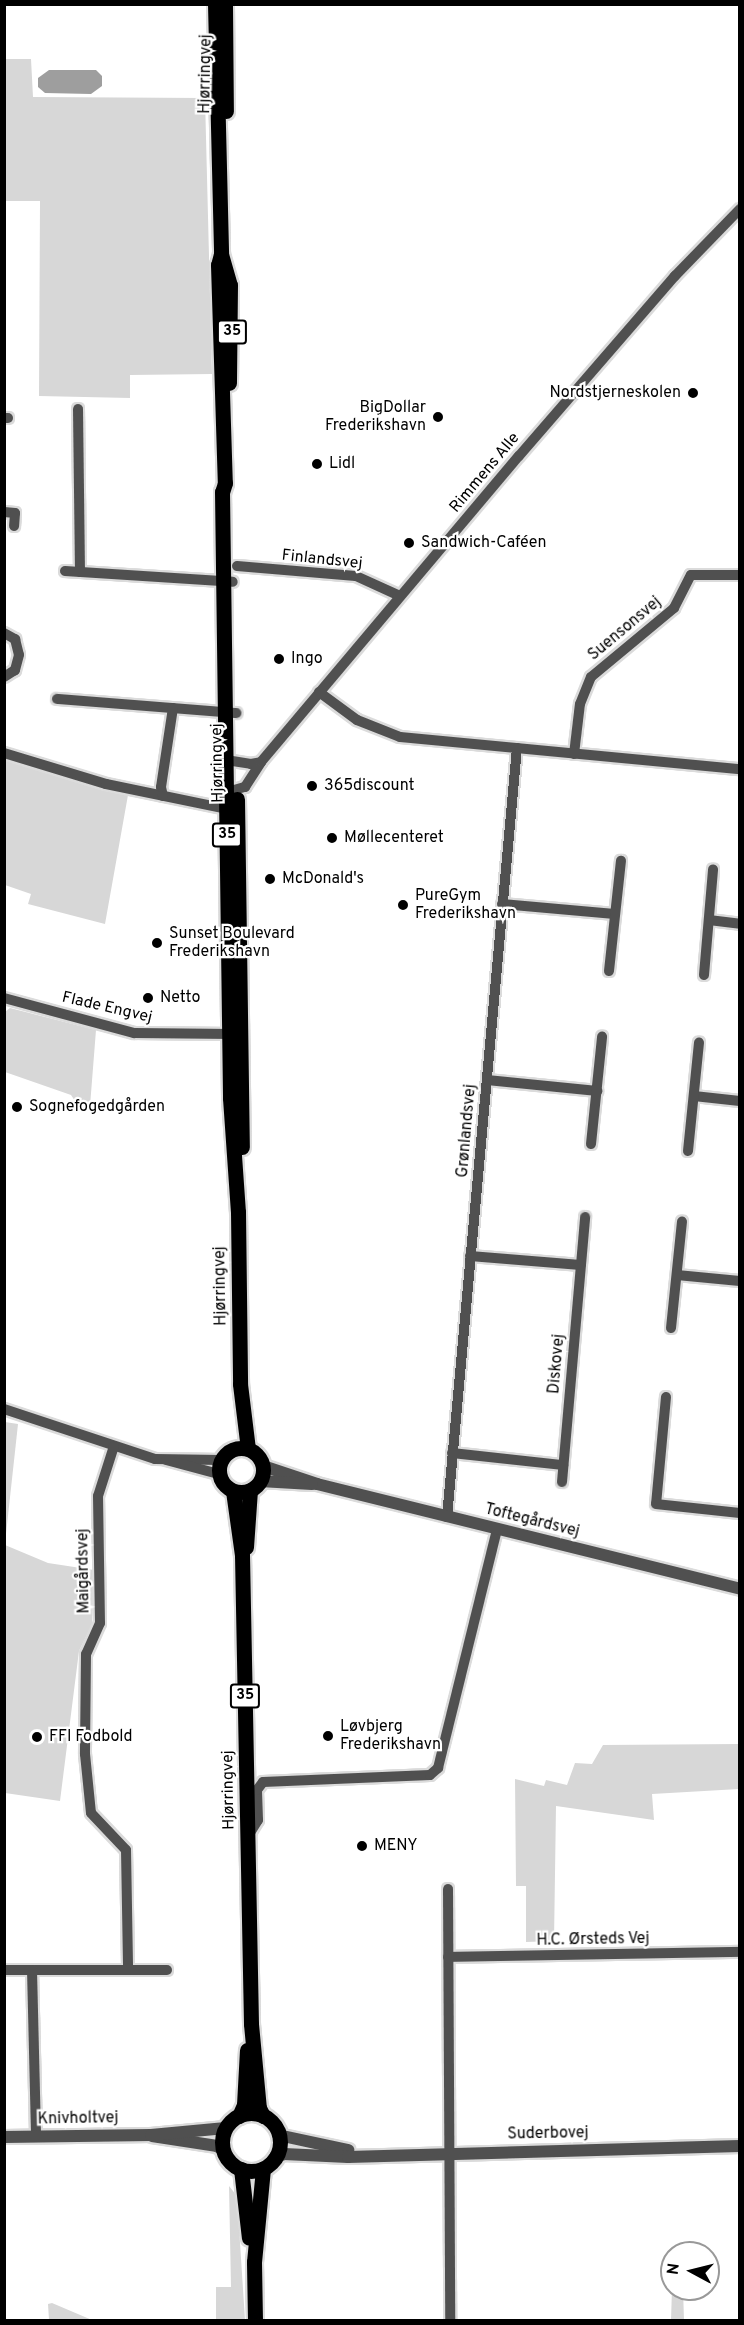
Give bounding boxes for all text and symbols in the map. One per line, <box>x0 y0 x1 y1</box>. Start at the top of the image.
street label: Hjørringvej <box>196 34 216 114</box>
road number: 35 <box>216 320 248 344</box>
place label: Nordstjerneskolen <box>549 383 681 403</box>
marker: Nordstjerneskolen <box>686 386 700 400</box>
place label: BigDollar Frederikshavn <box>325 398 426 436</box>
marker: BigDollar Frederikshavn <box>431 410 445 424</box>
street label: Rimmens Alle <box>446 429 524 517</box>
place label: Lidl <box>329 454 355 474</box>
marker: Lidl <box>310 457 324 471</box>
place label: Sandwich-Caféen <box>421 533 546 553</box>
marker: Sandwich-Caféen <box>402 536 416 550</box>
street label: Finlandsvej <box>281 546 363 574</box>
street label: Suensonsvej <box>585 593 665 665</box>
place label: Ingo <box>291 649 323 669</box>
marker: Ingo <box>272 652 286 666</box>
street label: Hjørringvej <box>208 723 228 803</box>
place label: 365discount <box>324 776 415 796</box>
marker: 365discount <box>305 779 319 793</box>
road number: 35 <box>210 823 244 847</box>
place label: Møllecenteret <box>344 828 444 848</box>
marker: Møllecenteret <box>325 831 339 845</box>
place label: McDonald's <box>282 869 364 889</box>
marker: McDonald's <box>263 872 277 886</box>
place label: PureGym Frederikshavn <box>415 886 516 924</box>
marker: PureGym Frederikshavn <box>396 898 410 912</box>
place label: Sunset Boulevard Frederikshavn <box>169 924 295 962</box>
marker: Sunset Boulevard Frederikshavn <box>150 936 164 950</box>
street label: Flade Engvej <box>60 988 154 1028</box>
place label: Netto <box>160 988 200 1008</box>
marker: Netto <box>141 991 155 1005</box>
street label: Grønlandsvej <box>453 1083 481 1179</box>
place label: Sognefogedgården <box>29 1097 165 1117</box>
marker: Sognefogedgården <box>10 1100 24 1114</box>
street label: Hjørringvej <box>211 1246 231 1326</box>
street label: Diskovej <box>545 1333 569 1395</box>
street label: Toftegårdsvej <box>483 1500 581 1542</box>
street label: Maigårdsvej <box>74 1528 94 1614</box>
road number: 35 <box>228 1684 262 1708</box>
place label: Løvbjerg Frederikshavn <box>340 1717 441 1755</box>
place label: FFI Fodbold <box>49 1727 133 1747</box>
marker: Løvbjerg Frederikshavn <box>321 1729 335 1743</box>
marker: FFI Fodbold <box>30 1730 44 1744</box>
street label: Hjørringvej <box>219 1750 239 1830</box>
place label: MENY <box>374 1836 418 1856</box>
marker: MENY <box>355 1839 369 1853</box>
street label: H.C. Ørsteds Vej <box>536 1929 650 1951</box>
street label: Knivholtvej <box>37 2109 119 2129</box>
street label: Suderbovej <box>507 2124 589 2144</box>
north arrow <box>660 2241 720 2301</box>
text: N <box>663 2262 685 2276</box>

